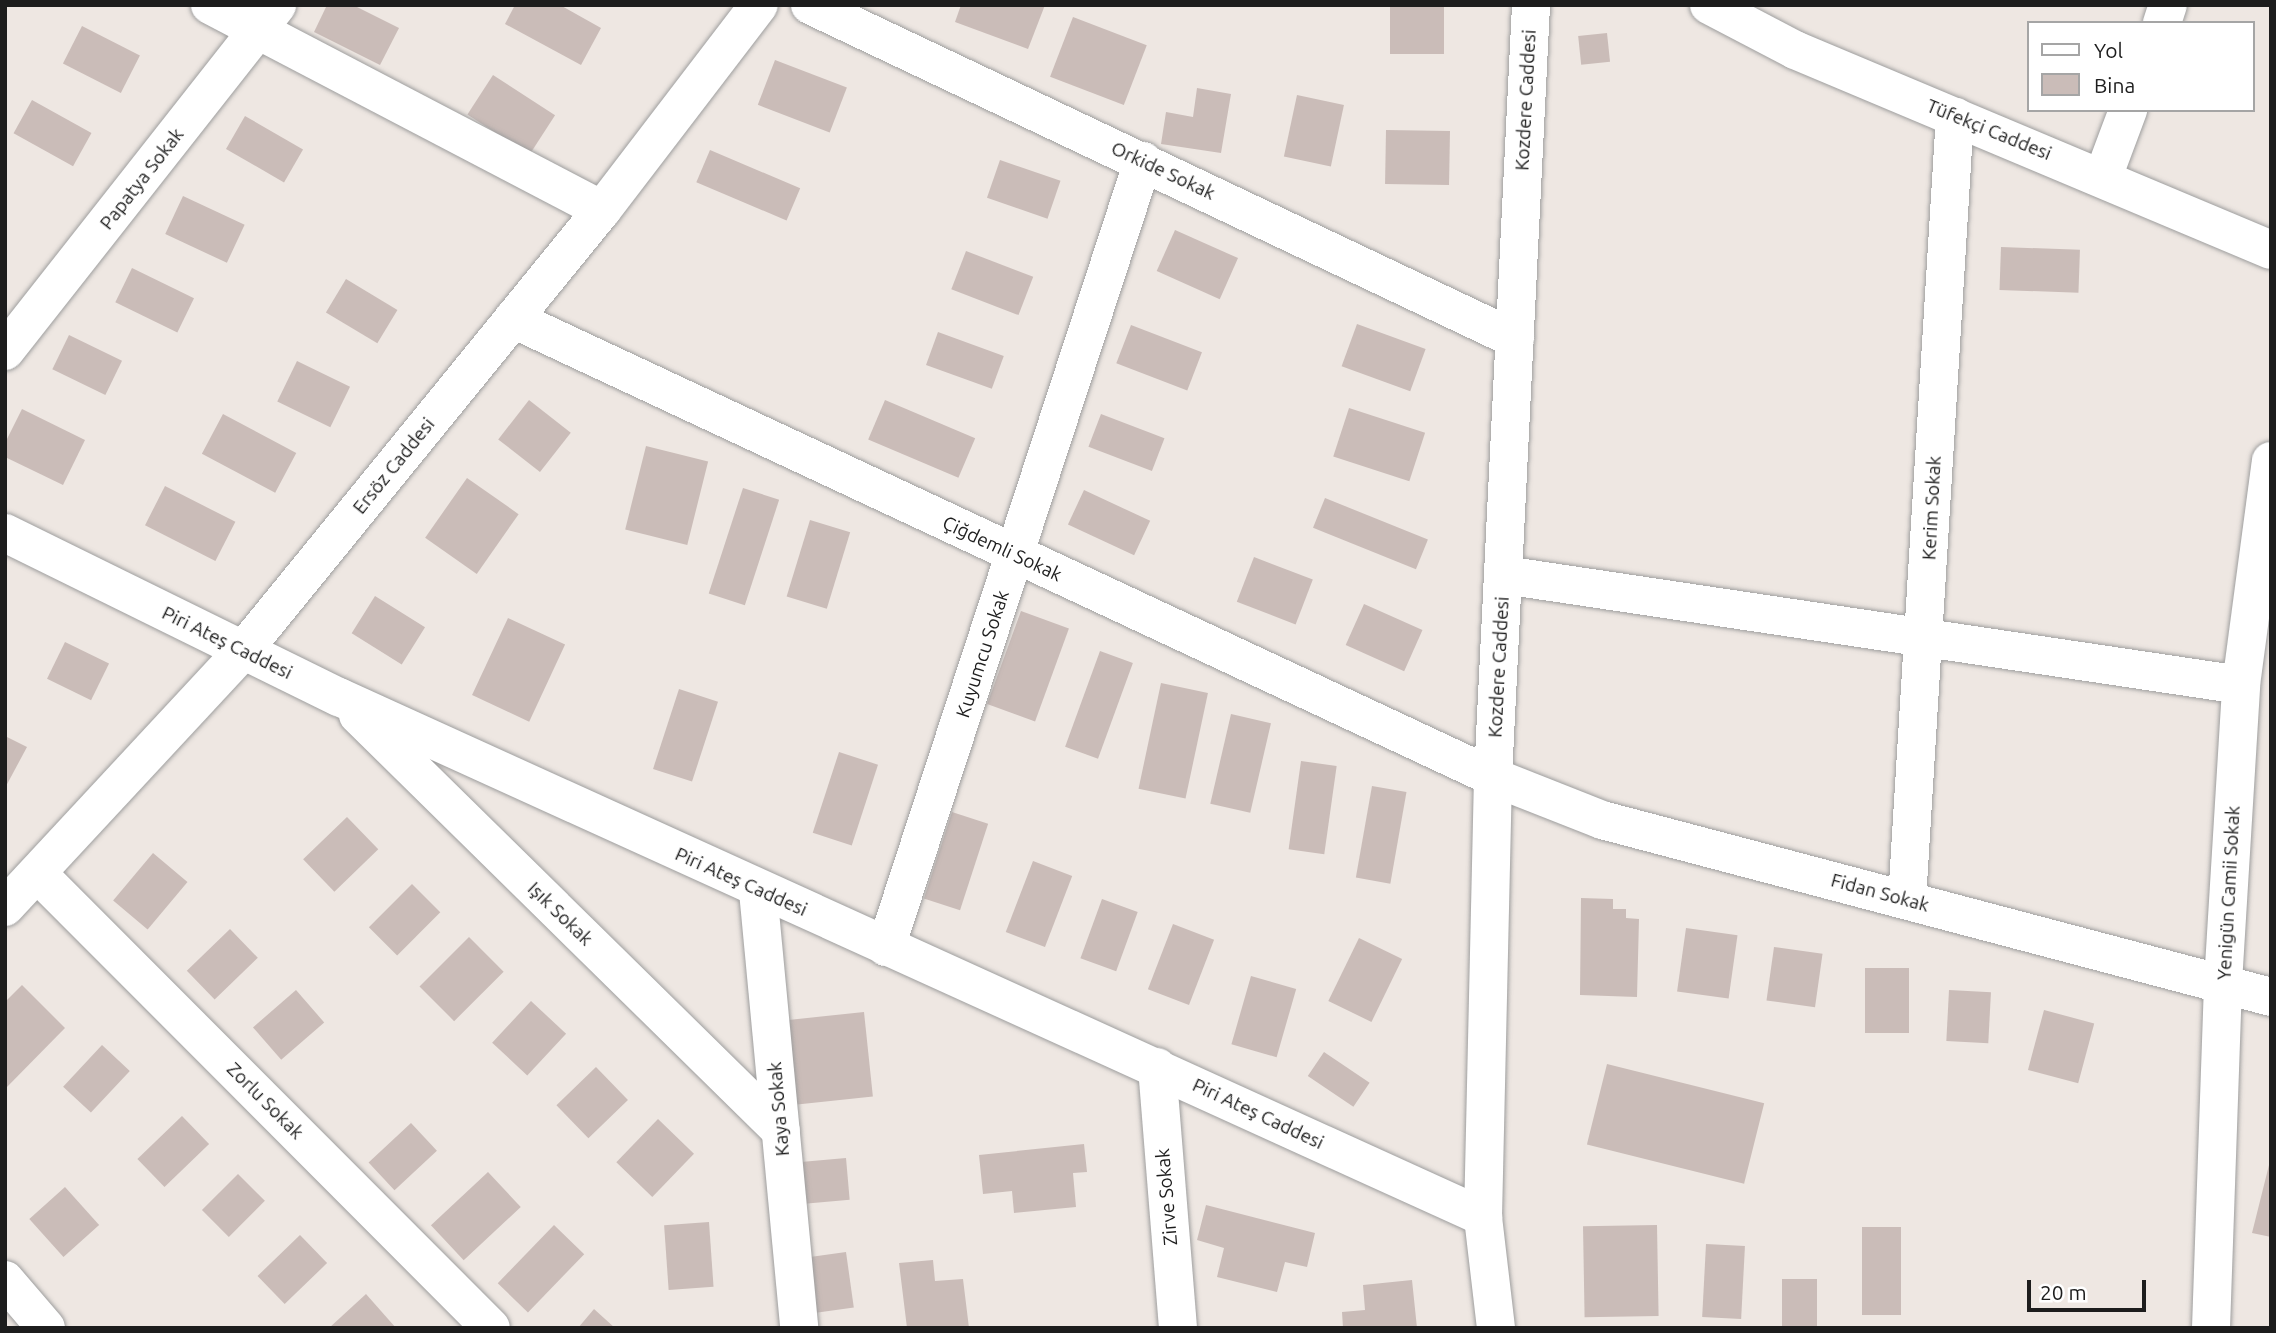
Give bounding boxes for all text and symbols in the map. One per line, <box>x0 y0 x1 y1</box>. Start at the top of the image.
legend <box>2028 21 2255 112</box>
street label: Kozdere Caddesi <box>1511 29 1541 171</box>
text: Yol <box>2094 38 2123 62</box>
text: Bina <box>2094 73 2135 97</box>
street label: Tüfekçi Caddesi <box>1923 95 2055 165</box>
street label: Papatya Sokak <box>95 124 189 234</box>
street label: Orkide Sokak <box>1107 137 1219 205</box>
street label: Ersöz Caddesi <box>348 413 440 519</box>
street label: Kerim Sokak <box>1918 455 1946 561</box>
street label: Çiğdemli Sokak <box>939 511 1065 587</box>
street label: Kuyumcu Sokak <box>952 587 1014 721</box>
street label: Kozdere Caddesi <box>1484 596 1514 738</box>
street label: Piri Ateş Caddesi <box>158 602 296 684</box>
street label: Yenigün Camii Sokak <box>2213 805 2245 981</box>
street label: Piri Ateş Caddesi <box>671 843 811 921</box>
street label: Fidan Sokak <box>1828 869 1932 917</box>
street label: Işık Sokak <box>523 877 597 951</box>
street label: Zorlu Sokak <box>222 1058 308 1144</box>
street label: Kaya Sokak <box>764 1061 794 1157</box>
street label: Piri Ateş Caddesi <box>1189 1074 1327 1154</box>
street label: Zirve Sokak <box>1151 1148 1183 1246</box>
scale bar <box>2031 1266 2150 1310</box>
text: 20 m <box>2040 1280 2087 1304</box>

